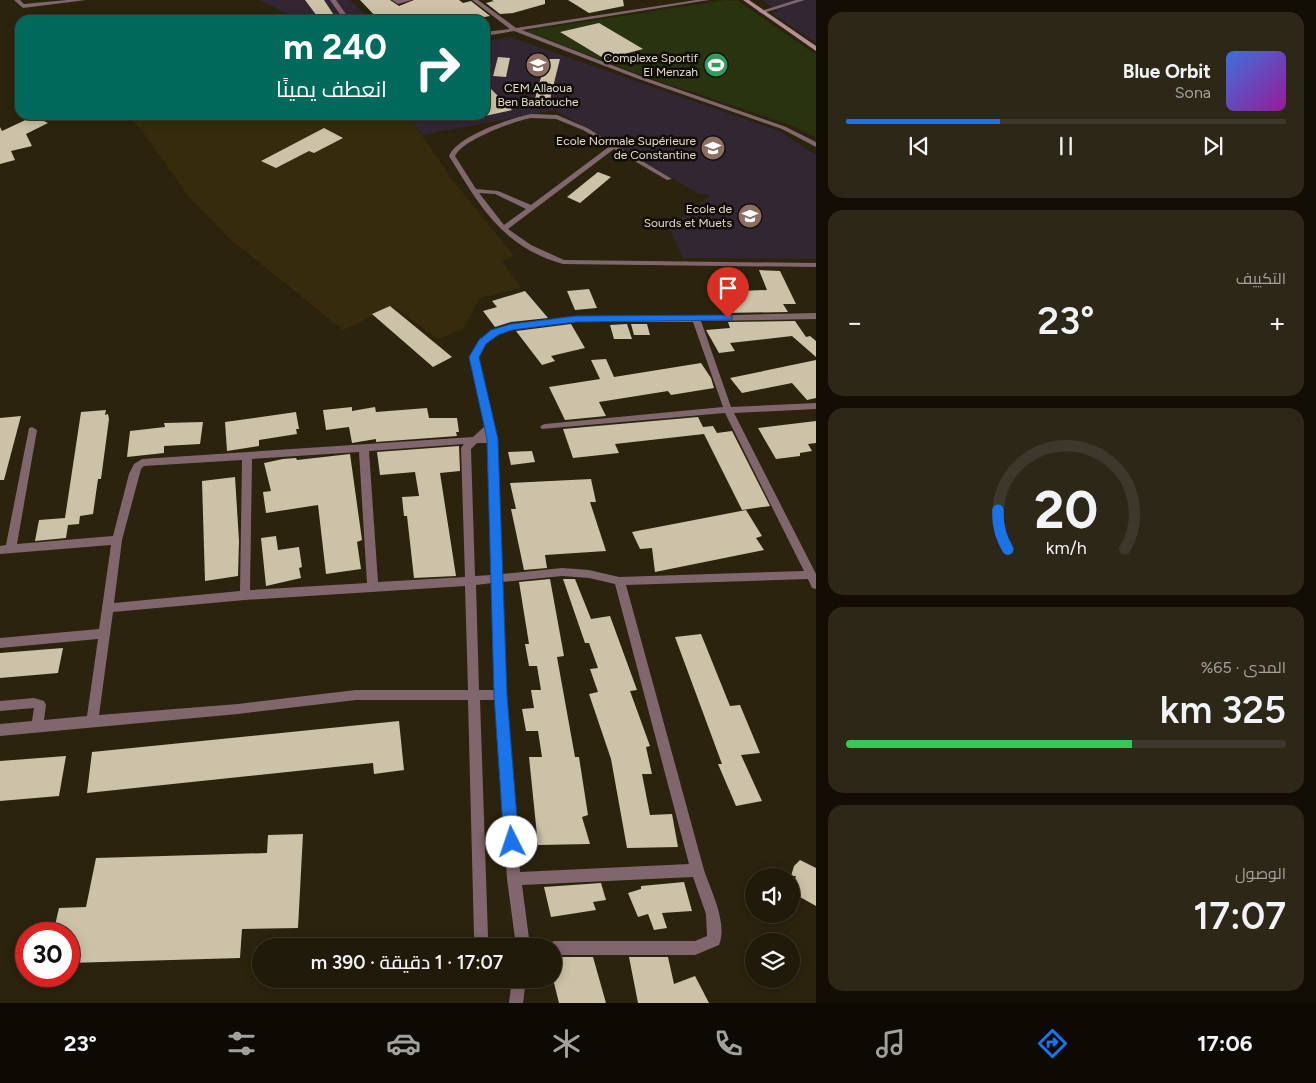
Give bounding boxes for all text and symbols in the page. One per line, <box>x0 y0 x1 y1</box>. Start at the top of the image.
text: 240 m <box>283 26 387 68</box>
icon: right <box>405 35 470 100</box>
place label: Complexe Sportif El Menzah <box>604 51 699 79</box>
school or university icon: CEM Allaoua Ben Baatouche <box>525 52 551 78</box>
sports icon: Complexe Sportif El Menzah <box>703 52 729 78</box>
text: Blue Orbit <box>1123 60 1211 83</box>
text: انعطف يمينًا <box>276 76 387 103</box>
place label: CEM Allaoua Ben Baatouche <box>497 81 579 109</box>
text: Sona <box>1175 83 1211 102</box>
icon: previous <box>905 132 933 160</box>
icon: pause <box>1052 132 1080 160</box>
icon: next <box>1199 132 1227 160</box>
place label: Ecole Normale Supérieure de Constantine <box>556 134 696 162</box>
school or university icon: Ecole Normale Supérieure de Constantine <box>700 135 726 161</box>
place label: Ecole de Sourds et Muets <box>644 202 732 230</box>
school or university icon: Ecole de Sourds et Muets <box>737 203 763 229</box>
pin <box>707 267 749 318</box>
text: التكييف <box>1236 269 1286 288</box>
icon: arrive <box>714 274 742 302</box>
text: 23° <box>1038 298 1094 344</box>
text: − <box>846 305 863 339</box>
text: + <box>1269 305 1286 339</box>
text: 20 <box>1034 479 1098 541</box>
text: km/h <box>1046 537 1086 558</box>
text: المدى · 65% <box>1201 658 1286 677</box>
text: 325 km <box>1160 687 1286 733</box>
position arrow <box>485 815 537 867</box>
text: الوصول <box>1235 864 1286 883</box>
map controls <box>745 868 800 988</box>
button: sound <box>745 868 800 923</box>
text: 17:07 <box>1193 893 1286 939</box>
speed limit sign: 30 <box>15 922 80 987</box>
button: layers <box>745 933 800 988</box>
text: 17:07 · 1 دقيقة · 390 m <box>311 951 503 974</box>
icon: filters <box>224 1026 259 1061</box>
icon: car <box>386 1026 421 1061</box>
icon: climate <box>549 1026 584 1061</box>
icon: phone <box>711 1026 746 1061</box>
icon: music <box>873 1026 908 1061</box>
icon: directions <box>1035 1026 1070 1061</box>
text: 23° <box>64 1030 97 1057</box>
text: 17:06 <box>1197 1030 1252 1057</box>

